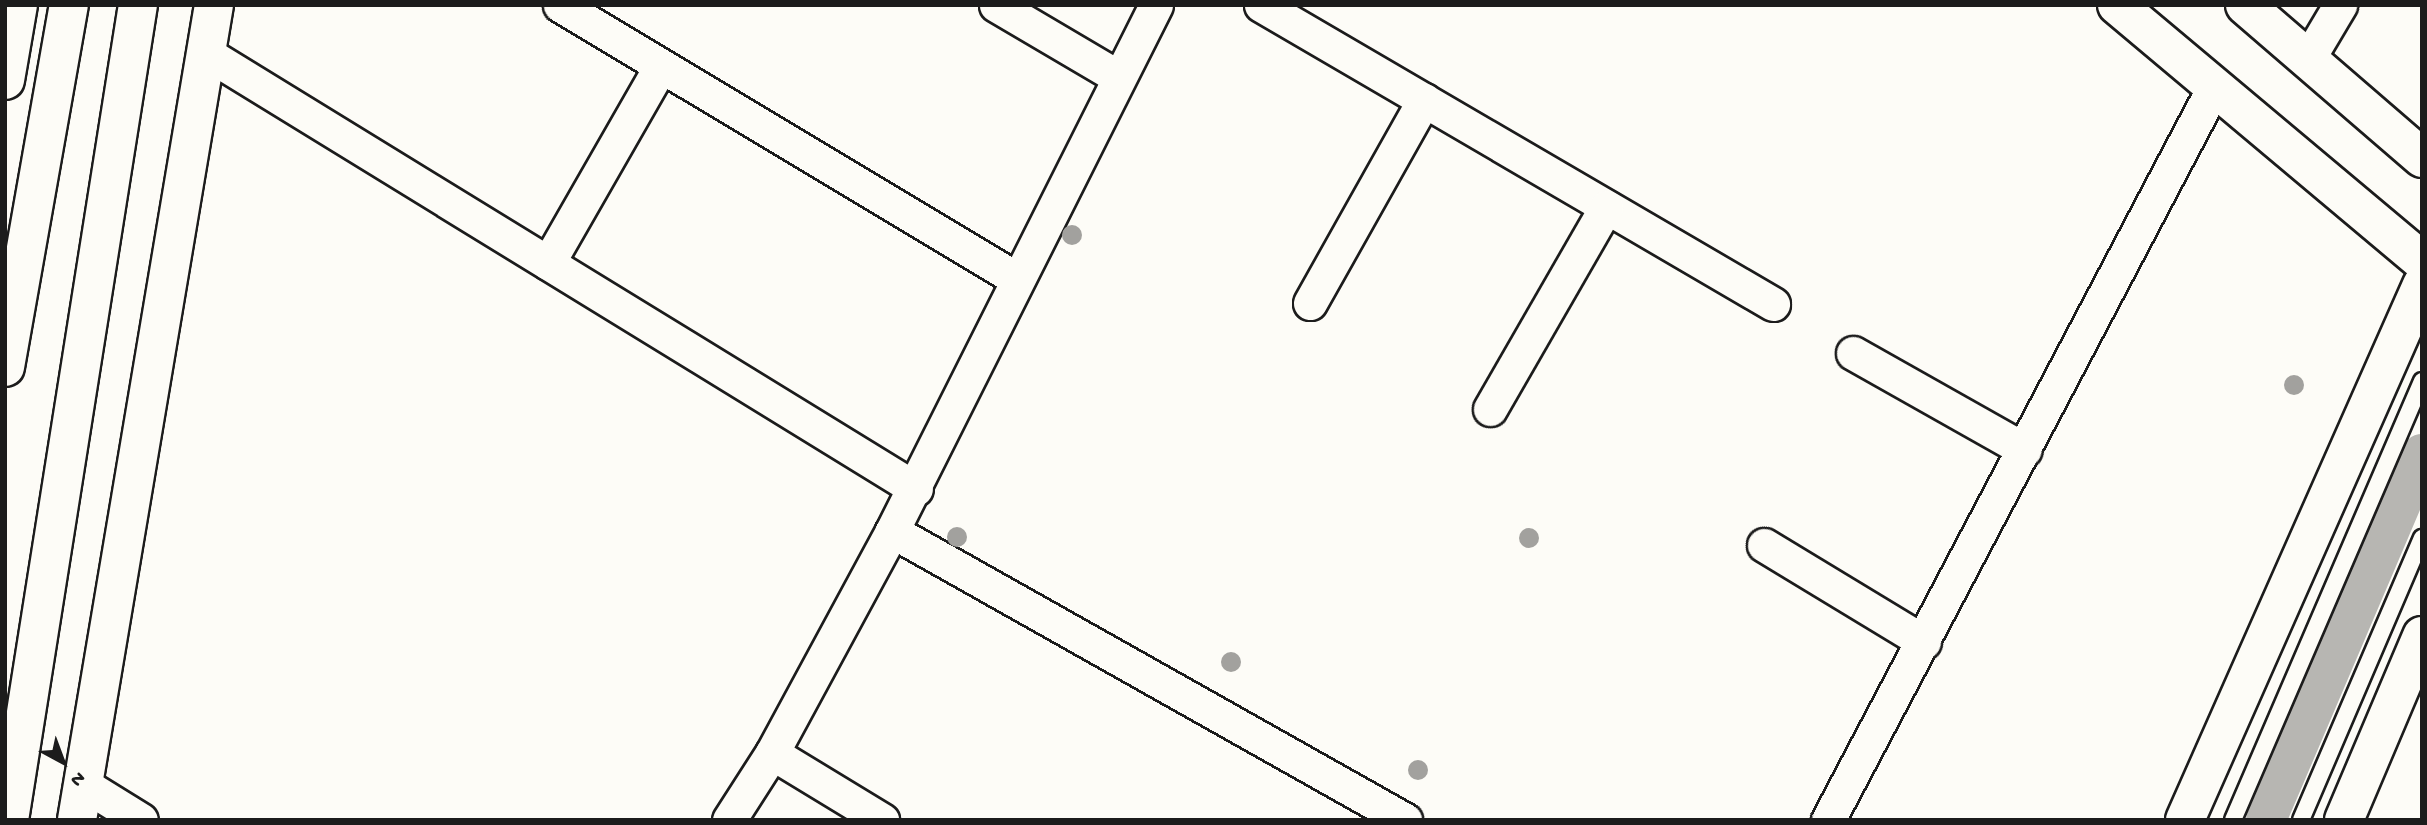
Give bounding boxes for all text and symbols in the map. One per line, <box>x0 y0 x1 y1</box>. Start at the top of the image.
north arrow <box>28 727 98 797</box>
text: N <box>65 765 89 791</box>

